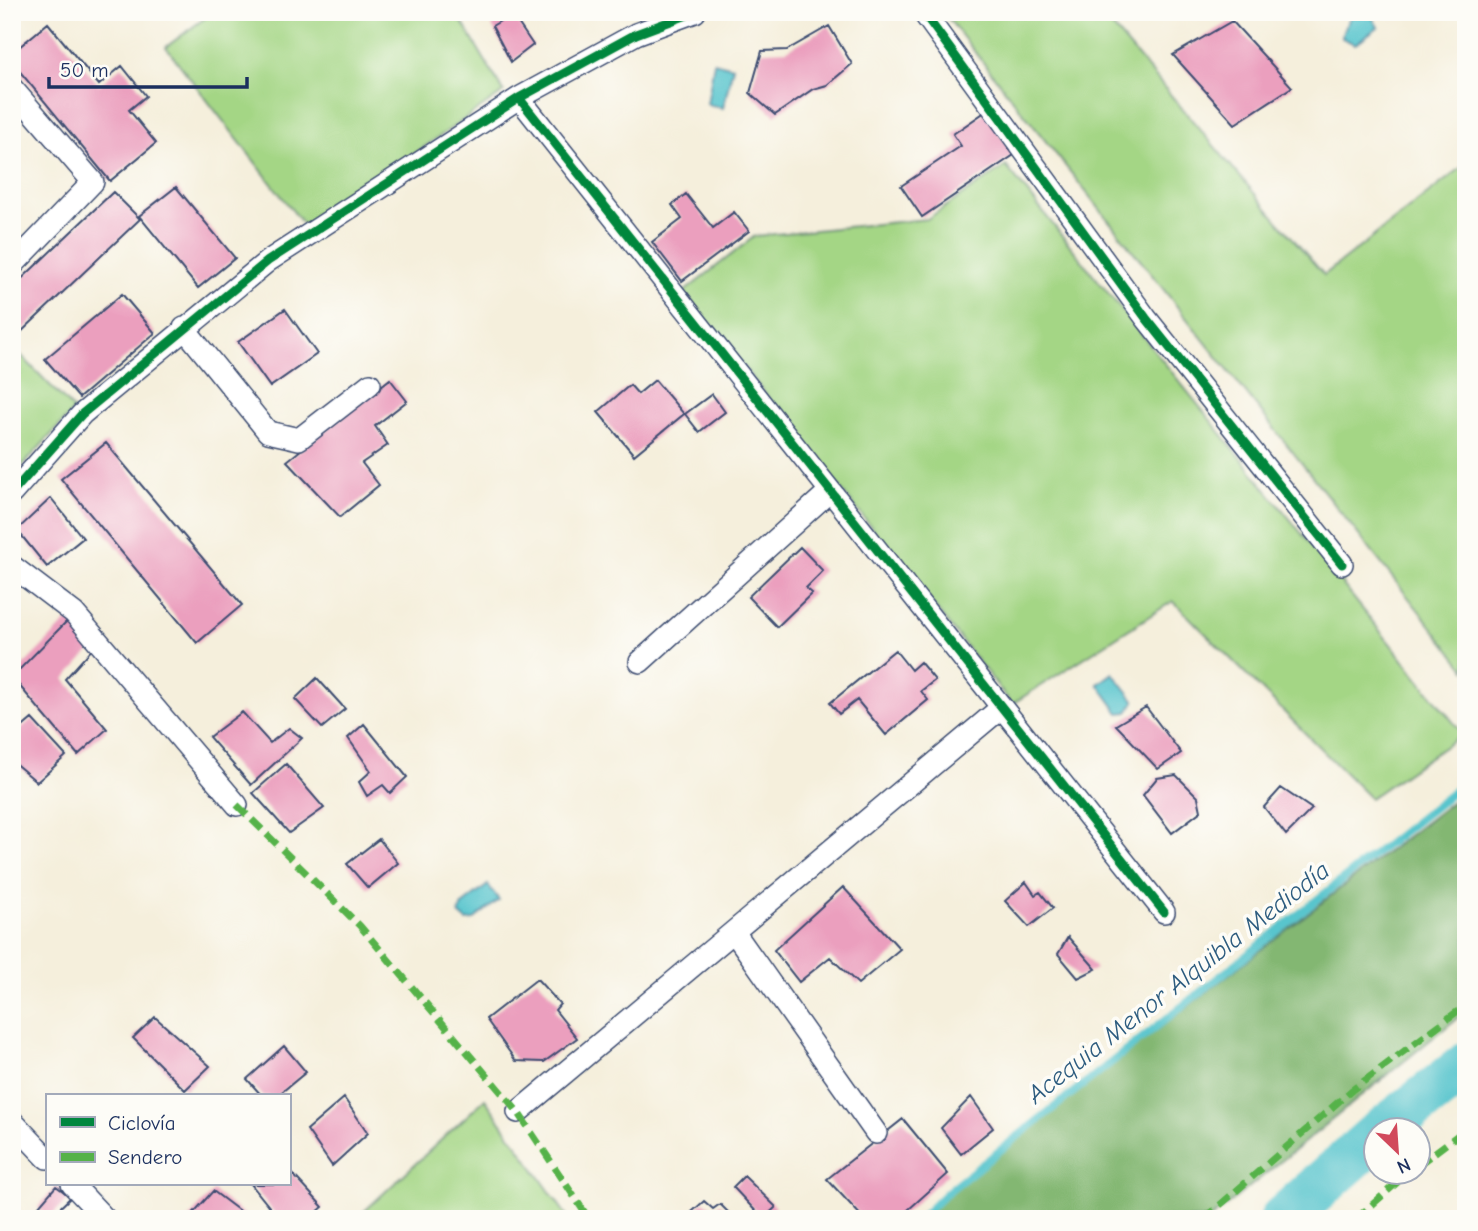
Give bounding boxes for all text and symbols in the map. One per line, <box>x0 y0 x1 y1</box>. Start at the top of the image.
scale bar <box>49 46 247 90</box>
text: 50 m <box>60 58 109 82</box>
water label: Acequia Menor Alquibla Mediodía <box>1021 855 1336 1111</box>
legend <box>46 1094 290 1186</box>
text: Ciclovía <box>108 1111 176 1135</box>
north arrow <box>1362 1116 1432 1186</box>
text: Sendero <box>108 1145 182 1169</box>
text: N <box>1393 1153 1414 1178</box>

